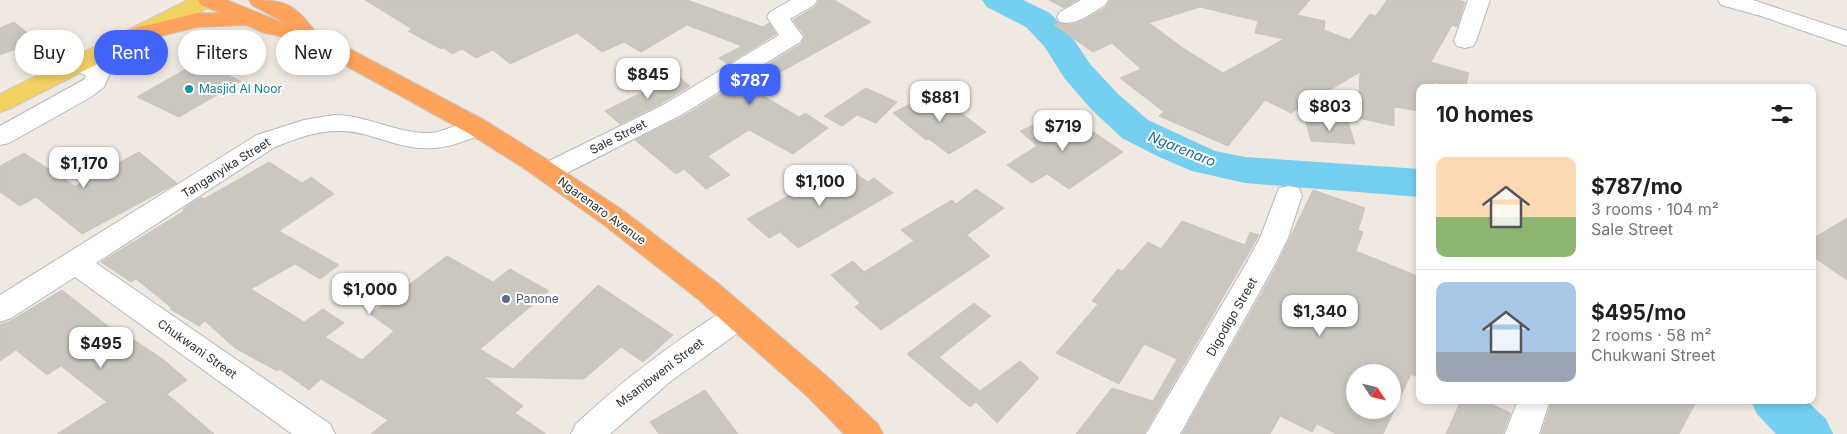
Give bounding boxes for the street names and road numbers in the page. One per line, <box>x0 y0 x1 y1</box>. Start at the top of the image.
street label: Sale Street <box>587 116 649 157</box>
street label: Tanganyika Street <box>179 134 273 201</box>
street label: Ngarenaro Avenue <box>555 174 649 248</box>
street label: Digodigo Street <box>1203 275 1260 359</box>
street label: Chukwani Street <box>155 316 240 382</box>
street label: Msambweni Street <box>613 335 706 410</box>

